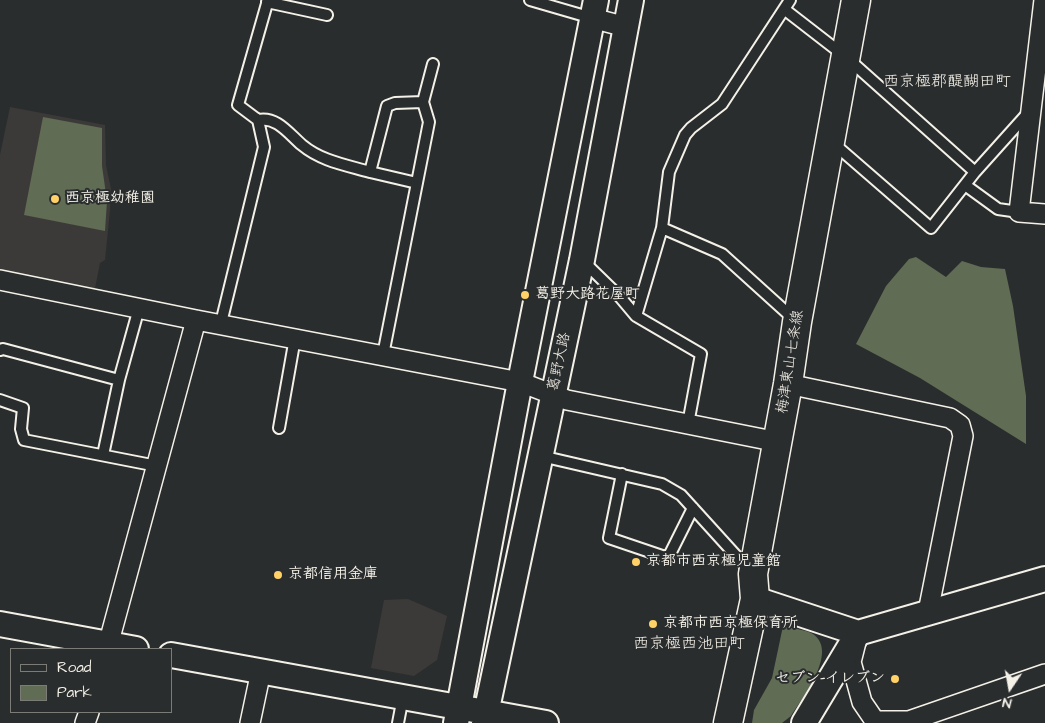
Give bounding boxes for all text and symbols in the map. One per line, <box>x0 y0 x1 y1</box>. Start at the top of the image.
district label: 西京極郡醍醐田町 <box>883 73 1011 93</box>
place label: 西京極幼稚園 <box>65 190 155 208</box>
marker: 西京極幼稚園 <box>49 193 61 205</box>
place label: 葛野大路花屋町 <box>535 286 640 304</box>
marker: 葛野大路花屋町 <box>519 289 531 301</box>
street label: 梅津東山七条線 <box>774 309 808 415</box>
street label: 葛野大路 <box>545 331 575 393</box>
place label: 京都市西京極児童館 <box>646 553 781 571</box>
marker: 京都市西京極児童館 <box>630 556 642 568</box>
place label: 京都信用金庫 <box>288 566 378 584</box>
marker: 京都信用金庫 <box>272 569 284 581</box>
place label: 京都市西京極保育所 <box>663 615 798 633</box>
marker: 京都市西京極保育所 <box>647 618 659 630</box>
district label: 西京極西池田町 <box>633 635 745 655</box>
legend <box>10 648 172 713</box>
text: Road <box>57 657 91 678</box>
north arrow <box>985 663 1035 713</box>
place label: セブン-イレブン <box>775 670 885 688</box>
marker: セブン-イレブン <box>889 673 901 685</box>
text: Park <box>57 682 92 703</box>
text: N <box>1001 692 1013 713</box>

